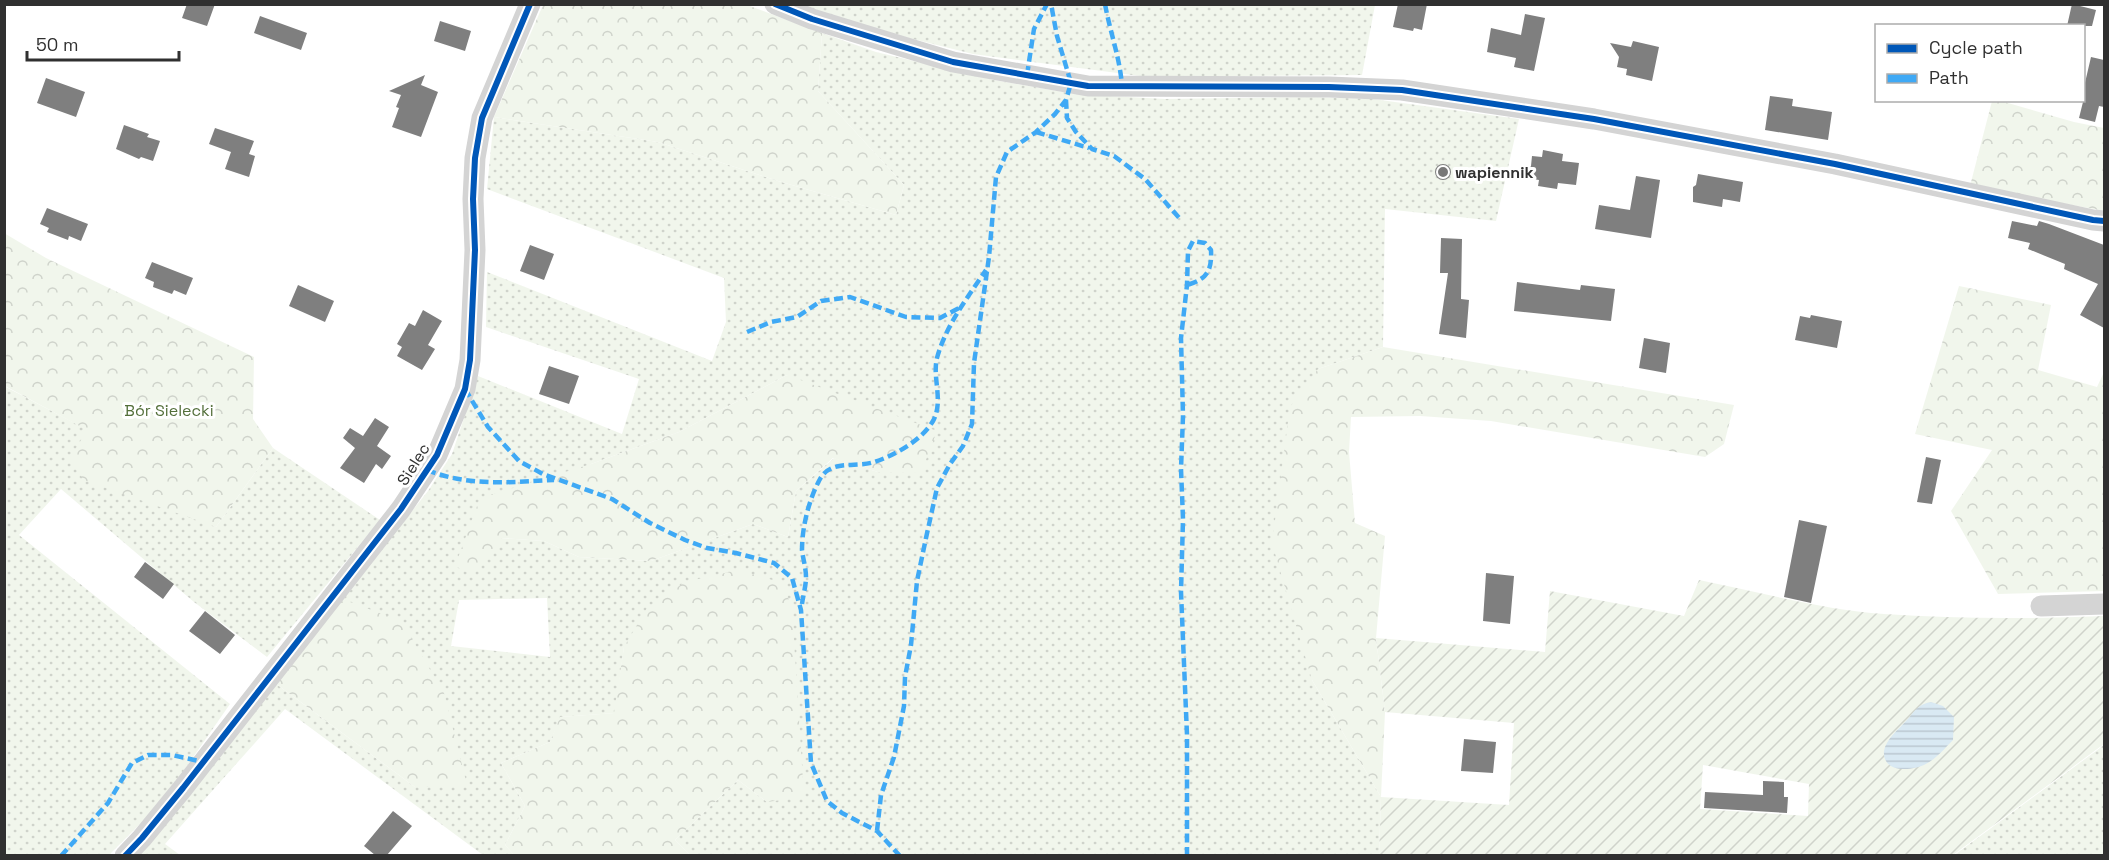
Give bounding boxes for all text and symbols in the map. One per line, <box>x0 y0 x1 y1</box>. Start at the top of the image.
scale bar <box>27 24 178 62</box>
legend <box>1875 24 2085 102</box>
text: 50 m <box>36 33 78 56</box>
text: Cycle path <box>1929 36 2023 59</box>
text: Path <box>1929 66 1969 89</box>
place label: wapiennik <box>1455 162 1533 183</box>
marker: wapiennik <box>1436 165 1450 179</box>
park label: Bór Sielecki <box>124 400 214 421</box>
street label: Sielec <box>392 439 435 489</box>

